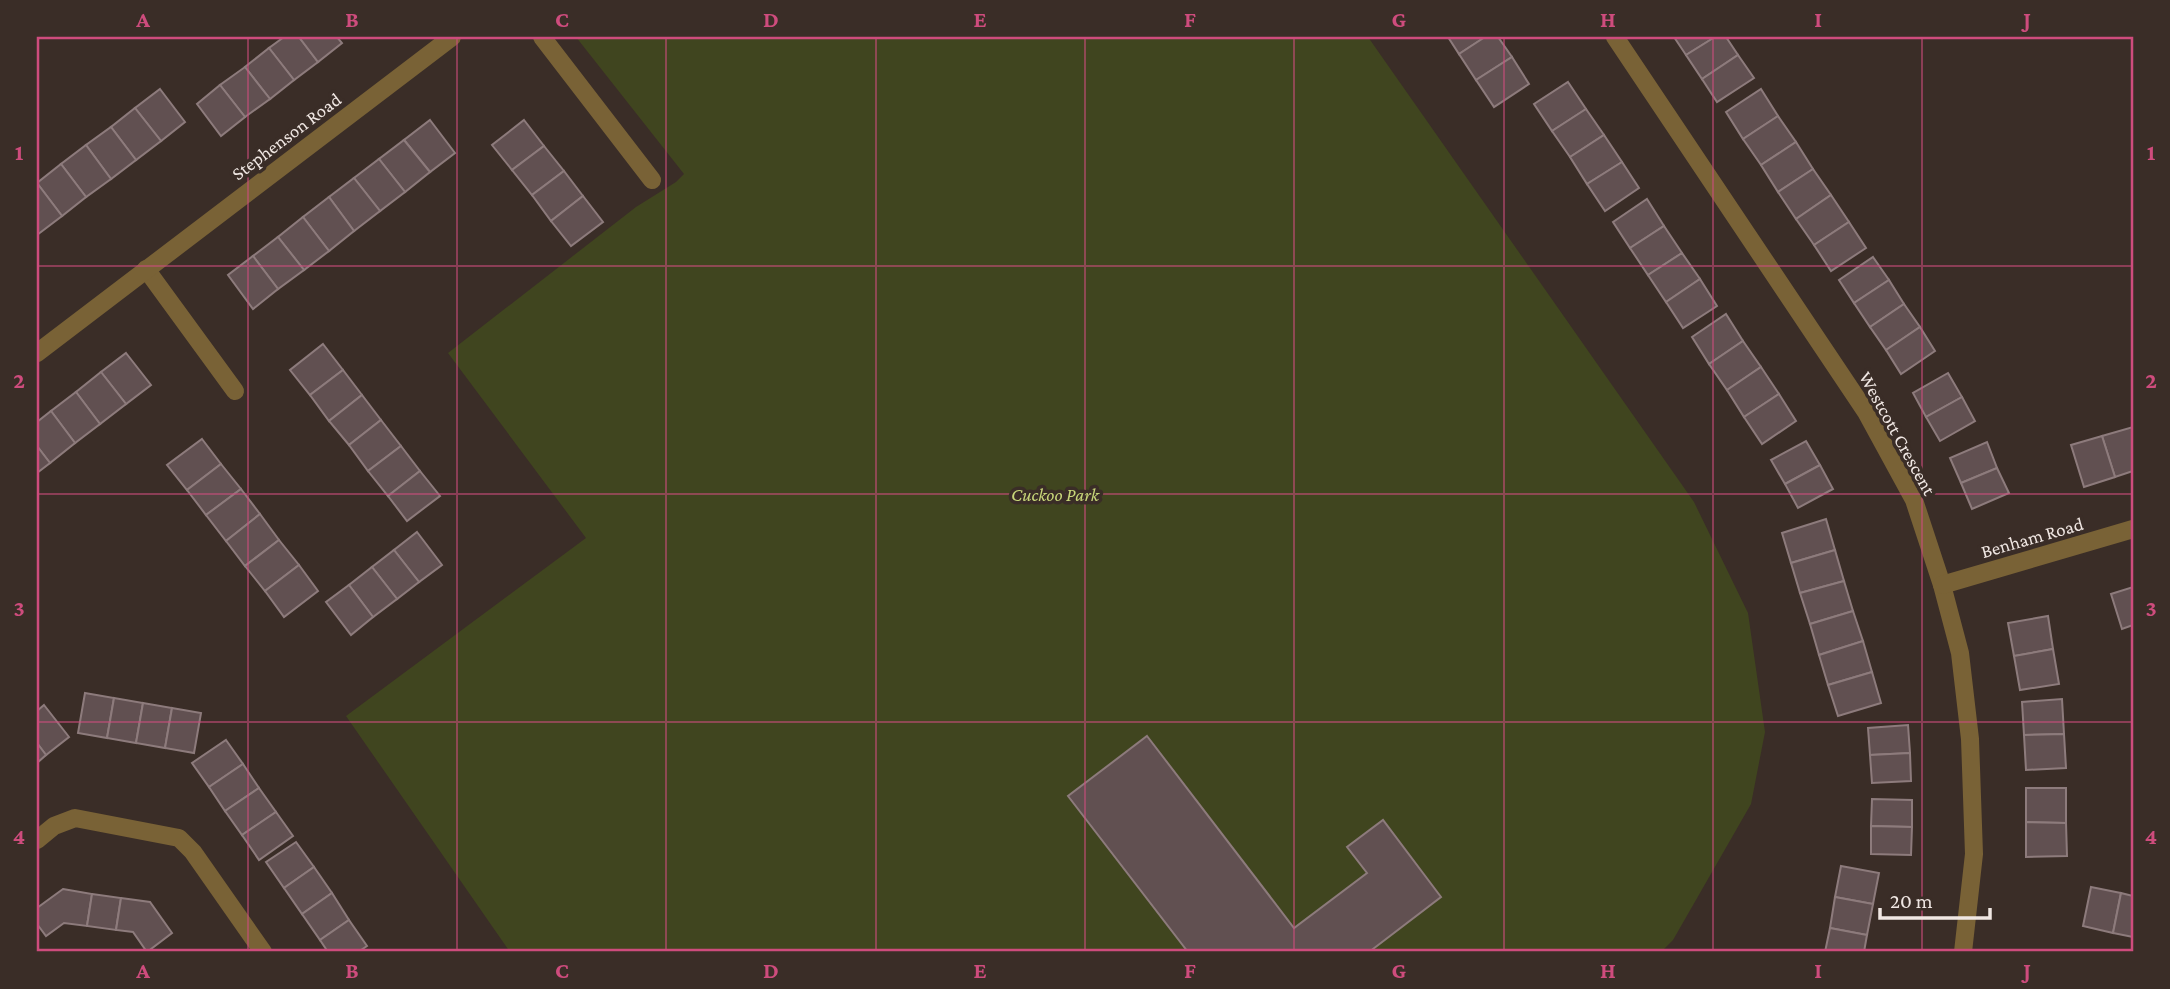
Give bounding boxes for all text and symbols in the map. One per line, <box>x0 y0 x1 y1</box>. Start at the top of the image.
text: A <box>135 6 150 32</box>
text: B <box>345 6 359 32</box>
text: C <box>555 6 569 32</box>
text: D <box>763 6 779 32</box>
text: E <box>973 6 987 32</box>
text: F <box>1184 6 1196 32</box>
text: G <box>1392 6 1407 32</box>
text: H <box>1600 6 1616 32</box>
text: I <box>1814 6 1822 32</box>
text: J <box>2021 6 2031 32</box>
street label: Stephenson Road <box>228 89 345 184</box>
text: 1 <box>15 139 24 165</box>
text: 1 <box>2147 139 2156 165</box>
text: 2 <box>13 367 25 393</box>
text: 2 <box>2145 367 2157 393</box>
street label: Westcott Crescent <box>1855 368 1941 499</box>
park label: Cuckoo Park <box>1011 484 1100 505</box>
street label: Benham Road <box>1979 513 2086 562</box>
text: 3 <box>13 595 25 621</box>
text: 3 <box>2145 595 2157 621</box>
text: 4 <box>13 823 25 849</box>
text: 4 <box>2145 823 2157 849</box>
scale bar <box>1880 877 1990 921</box>
text: 20 m <box>1890 889 1933 913</box>
text: A <box>135 957 150 983</box>
text: B <box>345 957 359 983</box>
text: C <box>555 957 569 983</box>
text: D <box>763 957 779 983</box>
text: E <box>973 957 987 983</box>
text: F <box>1184 957 1196 983</box>
text: G <box>1392 957 1407 983</box>
text: H <box>1600 957 1616 983</box>
text: I <box>1814 957 1822 983</box>
text: J <box>2021 957 2031 983</box>

